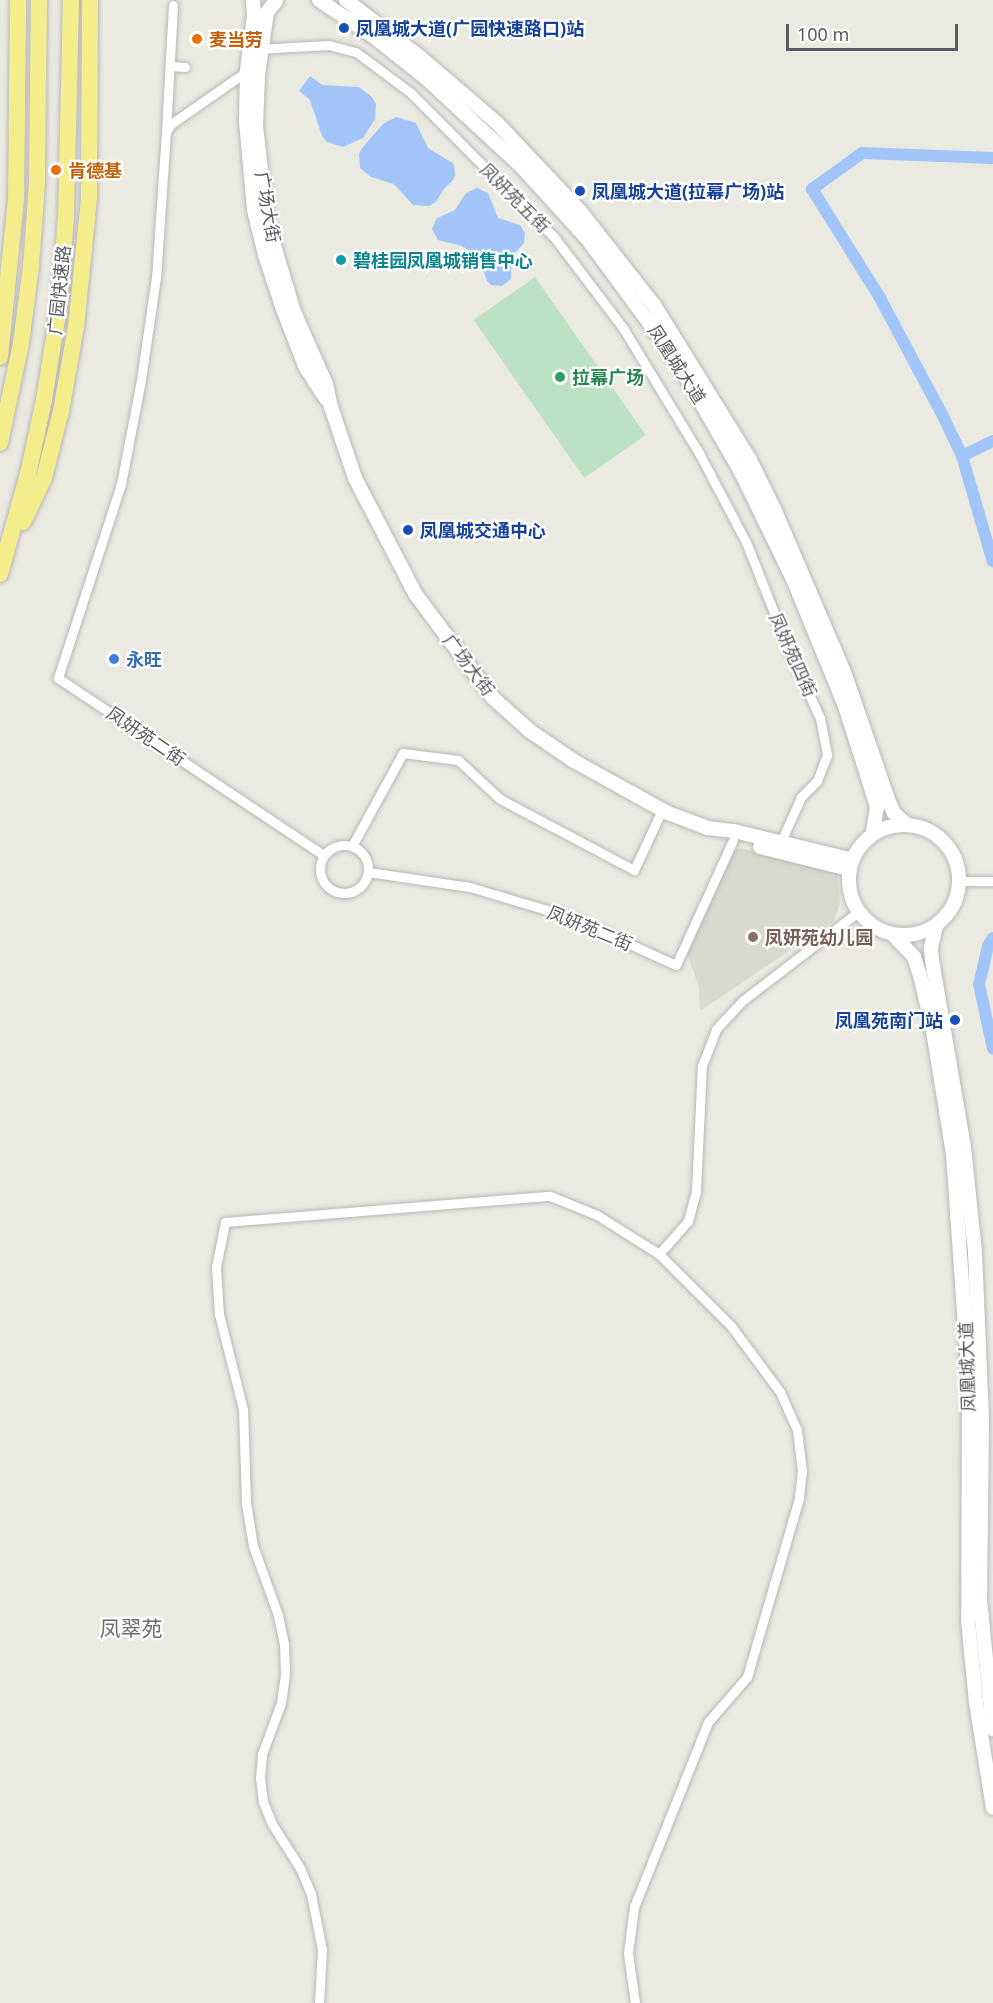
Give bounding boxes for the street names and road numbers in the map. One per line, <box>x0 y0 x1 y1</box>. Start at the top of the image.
street label: 凤妍苑五街 <box>476 159 554 237</box>
street label: 广场大街 <box>251 170 285 244</box>
street label: 广园快速路 <box>44 244 74 336</box>
street label: 凤凰城大道 <box>643 320 711 408</box>
street label: 凤妍苑四街 <box>765 609 821 701</box>
street label: 广场大街 <box>439 630 499 700</box>
street label: 凤妍苑二街 <box>103 702 189 770</box>
street label: 凤妍苑二街 <box>544 901 636 955</box>
street label: 凤凰城大道 <box>955 1322 979 1412</box>

